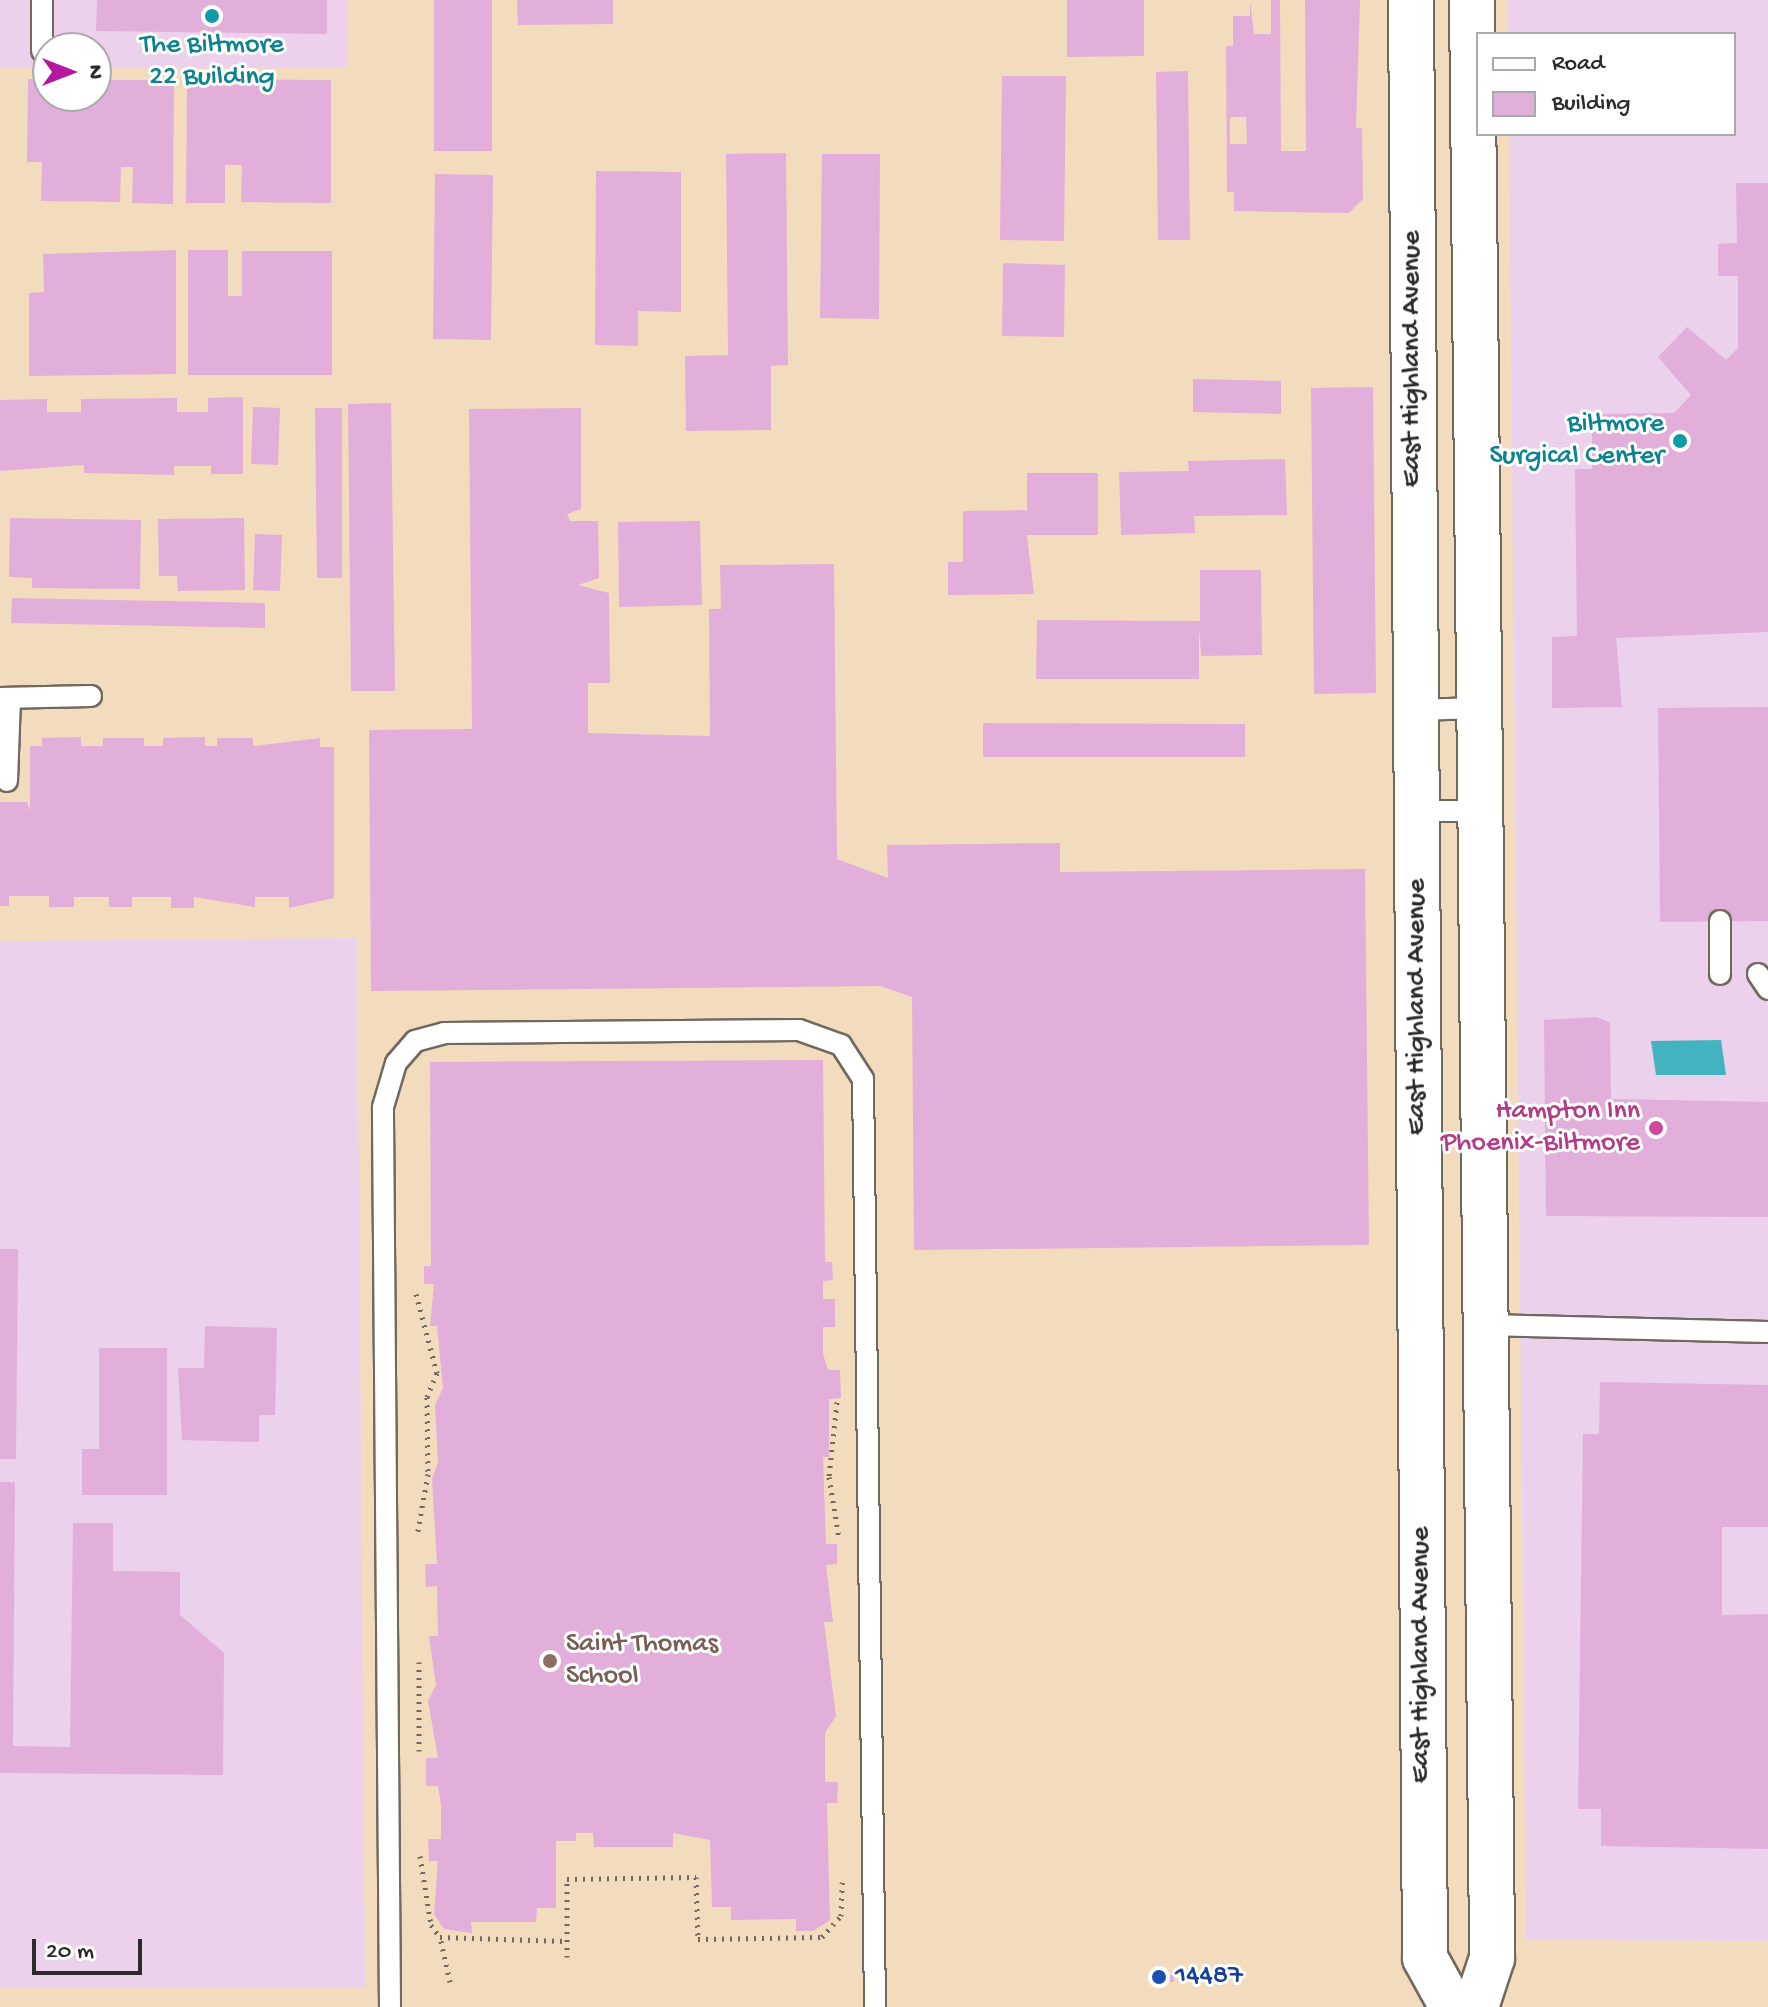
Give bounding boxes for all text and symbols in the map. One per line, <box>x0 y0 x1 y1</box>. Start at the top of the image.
marker: The Biltmore 22 Building <box>203 7 221 25</box>
place label: The Biltmore 22 Building <box>140 29 284 95</box>
north arrow <box>32 32 112 112</box>
legend <box>1476 32 1736 136</box>
text: Road <box>1552 50 1604 79</box>
text: N <box>81 65 107 79</box>
text: Building <box>1552 90 1630 119</box>
street label: East Highland Avenue <box>1396 231 1430 487</box>
place label: Biltmore Surgical Center <box>1489 408 1664 474</box>
marker: Biltmore Surgical Center <box>1671 432 1689 450</box>
street label: East Highland Avenue <box>1401 879 1435 1135</box>
place label: Hampton Inn Phoenix-Biltmore <box>1441 1095 1640 1161</box>
marker: Hampton Inn Phoenix-Biltmore <box>1647 1119 1665 1137</box>
street label: East Highland Avenue <box>1405 1527 1439 1783</box>
place label: Saint Thomas School <box>566 1628 718 1694</box>
marker: Saint Thomas School <box>541 1652 559 1670</box>
scale bar <box>36 1923 146 1973</box>
text: 20 m <box>46 1938 94 1967</box>
place label: 14487 <box>1175 1960 1243 1994</box>
marker: 14487 <box>1150 1968 1168 1986</box>

